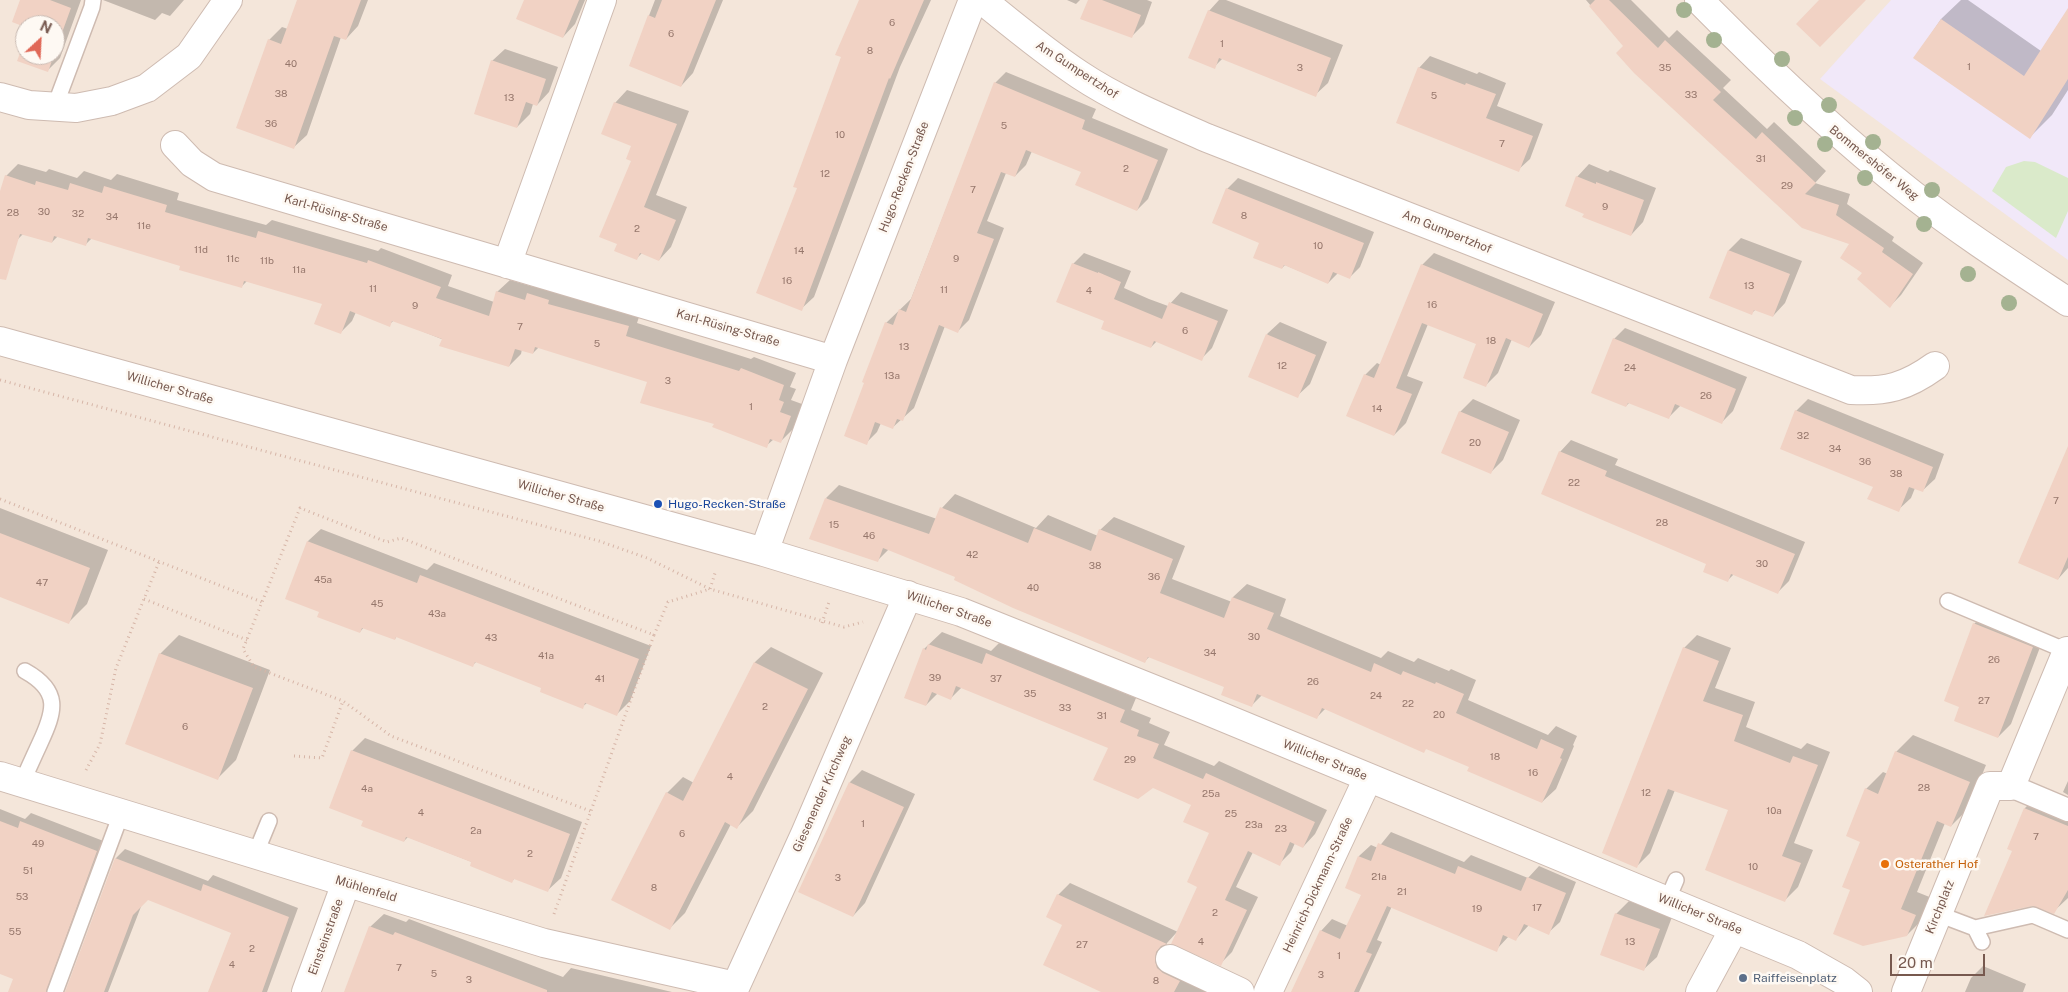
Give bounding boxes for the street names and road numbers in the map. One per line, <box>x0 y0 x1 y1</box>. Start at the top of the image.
street label: Am Gumpertzhof <box>1033 38 1121 102</box>
street label: Hugo-Recken-Straße <box>876 119 932 235</box>
street label: Bommershöfer Weg <box>1826 123 1922 203</box>
street label: Karl-Rüsing-Straße <box>283 191 389 235</box>
street label: Am Gumpertzhof <box>1400 208 1494 256</box>
street label: Karl-Rüsing-Straße <box>675 306 781 350</box>
street label: Willicher Straße <box>125 369 215 407</box>
street label: Willicher Straße <box>516 477 606 515</box>
street label: Willicher Straße <box>904 588 994 630</box>
street label: Giesenender Kirchweg <box>790 733 854 855</box>
street label: Willicher Straße <box>1281 737 1369 783</box>
street label: Heinrich-Dickmann-Straße <box>1280 815 1356 955</box>
street label: Mühlenfeld <box>334 873 398 905</box>
street label: Kirchplatz <box>1923 878 1957 936</box>
street label: Willicher Straße <box>1656 891 1744 937</box>
street label: Einsteinstraße <box>306 897 346 977</box>

